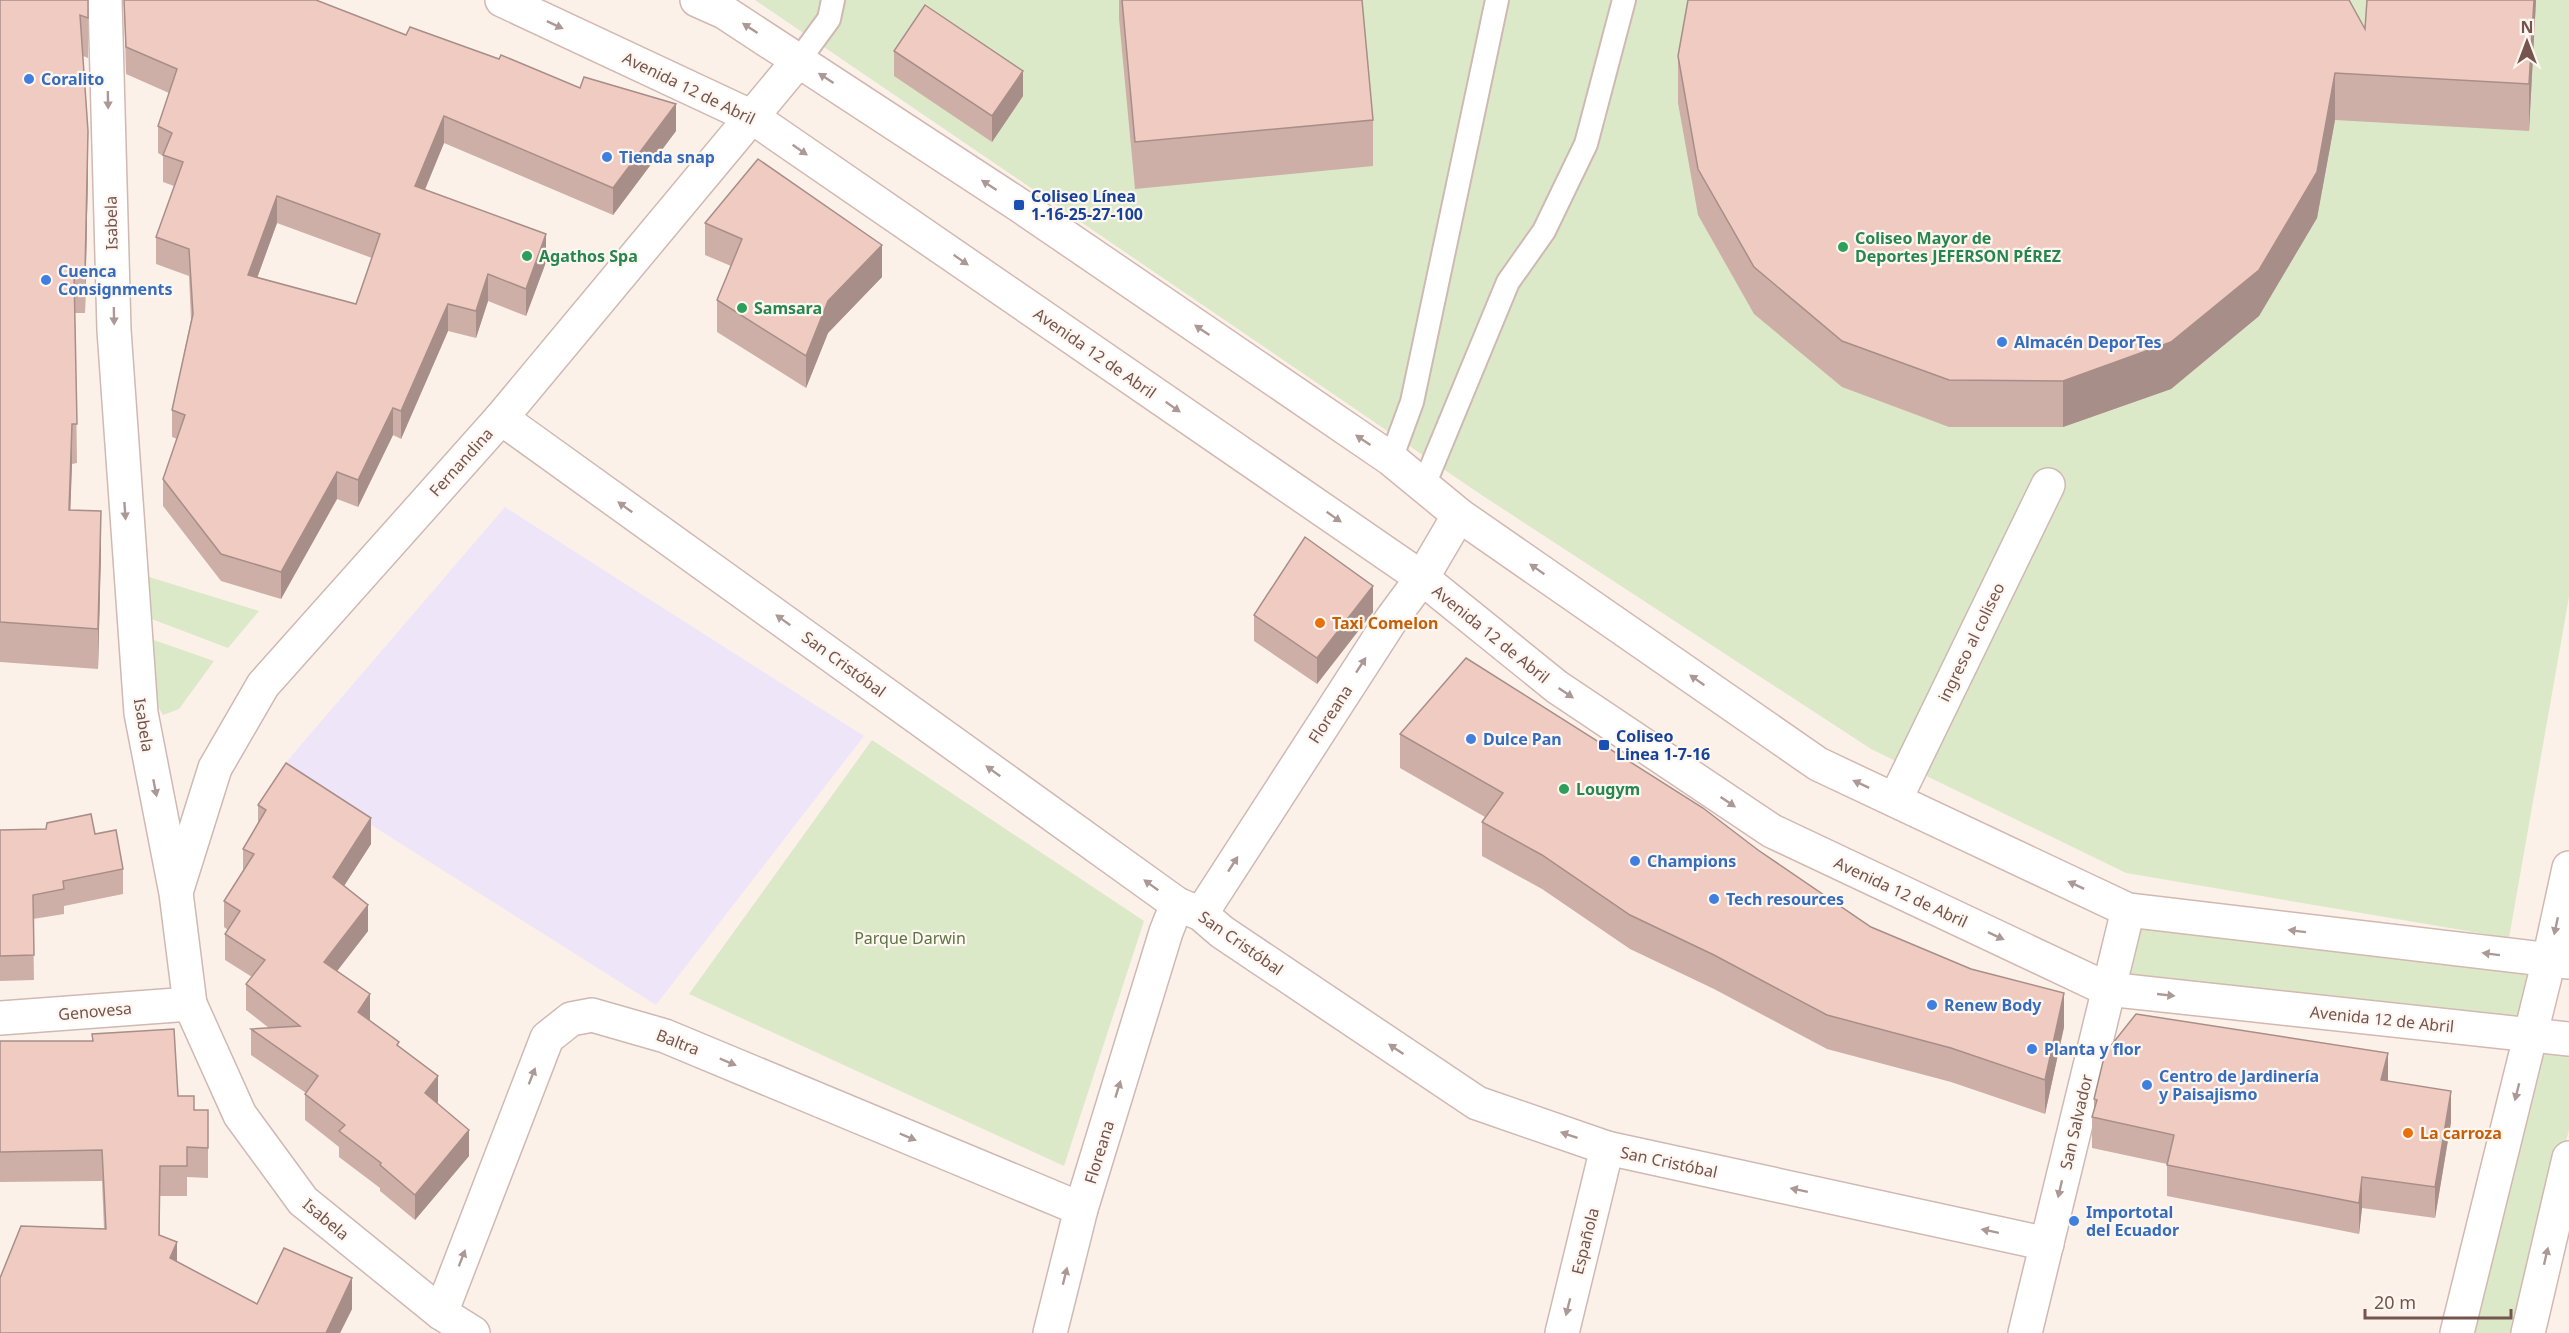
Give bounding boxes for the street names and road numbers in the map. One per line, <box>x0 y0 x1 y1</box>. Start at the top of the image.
street label: Avenida 12 de Abril <box>619 46 759 130</box>
street label: Isabela <box>100 196 122 250</box>
street label: Avenida 12 de Abril <box>1029 302 1161 404</box>
street label: Fernandina <box>424 423 498 501</box>
street label: ingreso al coliseo <box>1933 579 2009 705</box>
street label: Avenida 12 de Abril <box>1428 580 1554 688</box>
street label: San Cristóbal <box>798 626 890 702</box>
street label: Floreana <box>1303 681 1357 747</box>
street label: Isabela <box>129 697 159 753</box>
street label: Avenida 12 de Abril <box>1831 851 1971 933</box>
street label: San Cristóbal <box>1194 906 1288 980</box>
street label: Genovesa <box>57 997 133 1025</box>
street label: Avenida 12 de Abril <box>2309 1000 2455 1038</box>
street label: Baltra <box>653 1024 703 1060</box>
street label: San Salvador <box>2054 1072 2098 1172</box>
street label: Floreana <box>1079 1118 1119 1186</box>
street label: San Cristóbal <box>1618 1141 1720 1183</box>
street label: Isabela <box>298 1193 354 1245</box>
street label: Española <box>1566 1205 1604 1277</box>

